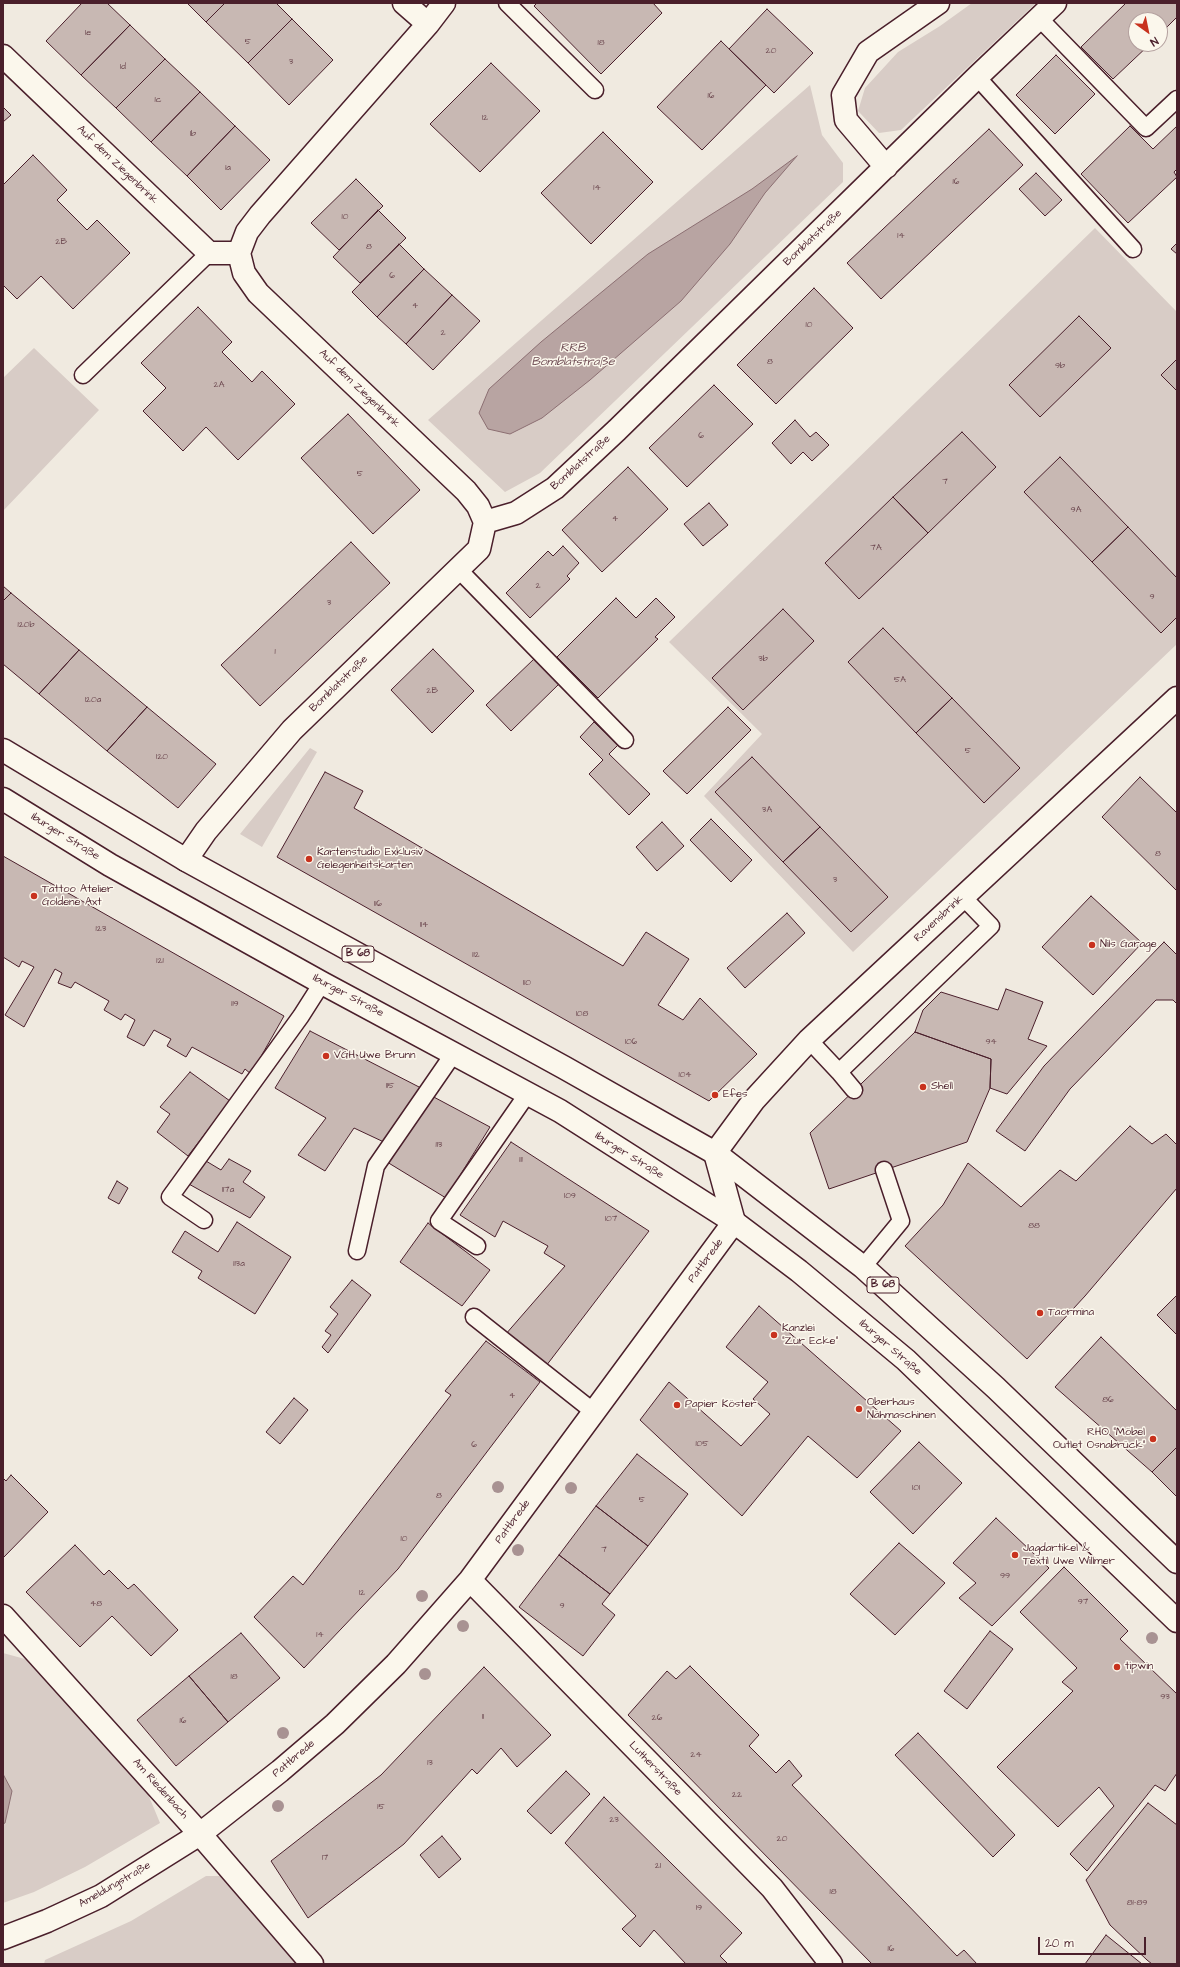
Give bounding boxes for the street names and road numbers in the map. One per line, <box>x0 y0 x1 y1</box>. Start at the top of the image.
street label: Auf dem Ziegenbrink <box>74 123 160 207</box>
street label: Bomblatstraße <box>781 207 845 269</box>
street label: Auf dem Ziegenbrink <box>316 347 402 431</box>
street label: Bomblatstraße <box>548 433 614 493</box>
street label: Bomblatstraße <box>307 653 371 715</box>
street label: Iburger Straße <box>28 811 102 863</box>
street label: Ravensbrink <box>912 893 966 945</box>
road number: B 68 <box>342 946 374 962</box>
street label: Iburger Straße <box>310 972 386 1020</box>
street label: Iburger Straße <box>592 1130 666 1182</box>
street label: Pattbrede <box>686 1236 726 1286</box>
road number: B 68 <box>867 1277 899 1293</box>
street label: Iburger Straße <box>856 1317 924 1379</box>
street label: Pattbrede <box>493 1497 533 1547</box>
street label: Pattbrede <box>270 1737 318 1781</box>
street label: Lutherstraße <box>626 1739 684 1799</box>
street label: Am Riedenbach <box>129 1756 191 1822</box>
street label: Ameldungstraße <box>77 1859 153 1911</box>

